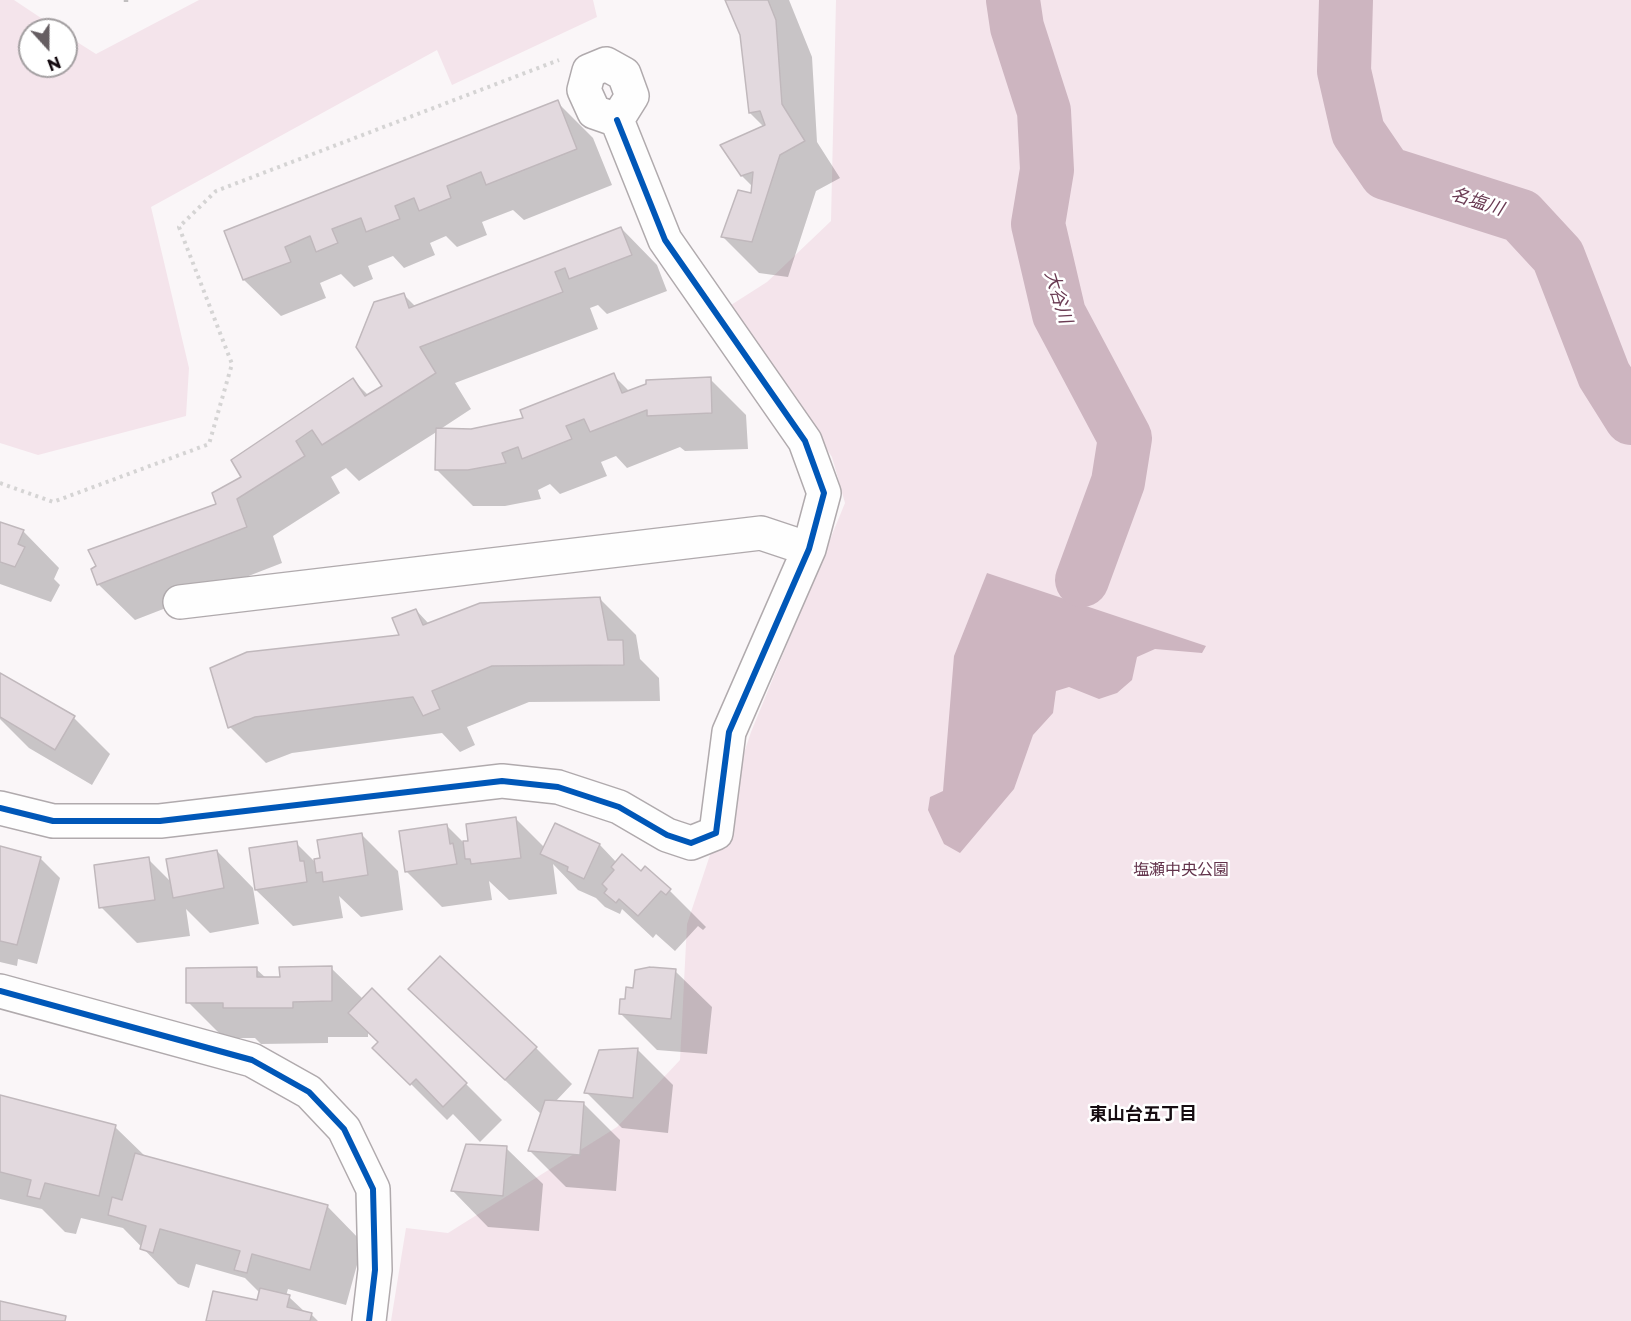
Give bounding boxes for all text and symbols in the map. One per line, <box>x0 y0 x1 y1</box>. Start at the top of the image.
north arrow <box>18 18 78 78</box>
text: N <box>44 52 63 75</box>
water label: 名塩川 <box>1448 183 1506 221</box>
water label: 大谷川 <box>1040 268 1076 326</box>
park label: 塩瀬中央公園 <box>1133 860 1229 880</box>
district label: 東山台五丁目 <box>1089 1104 1197 1126</box>

